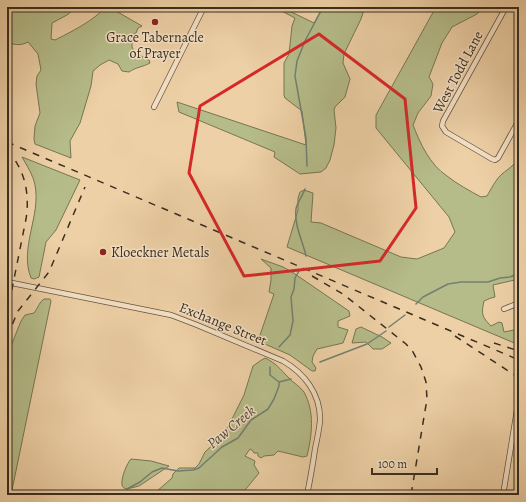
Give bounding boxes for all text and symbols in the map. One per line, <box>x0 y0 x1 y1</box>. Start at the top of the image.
marker: Grace Tabernacle of Prayer <box>150 17 160 27</box>
place label: Grace Tabernacle of Prayer <box>106 28 204 63</box>
street label: West Todd Lane <box>428 28 488 117</box>
place label: Kloeckner Metals <box>111 243 209 262</box>
marker: Kloeckner Metals <box>98 247 108 257</box>
street label: Exchange Street <box>176 298 270 350</box>
water label: Paw Creek <box>203 401 260 453</box>
scale bar <box>372 450 437 476</box>
text: 100 m <box>378 456 407 472</box>

